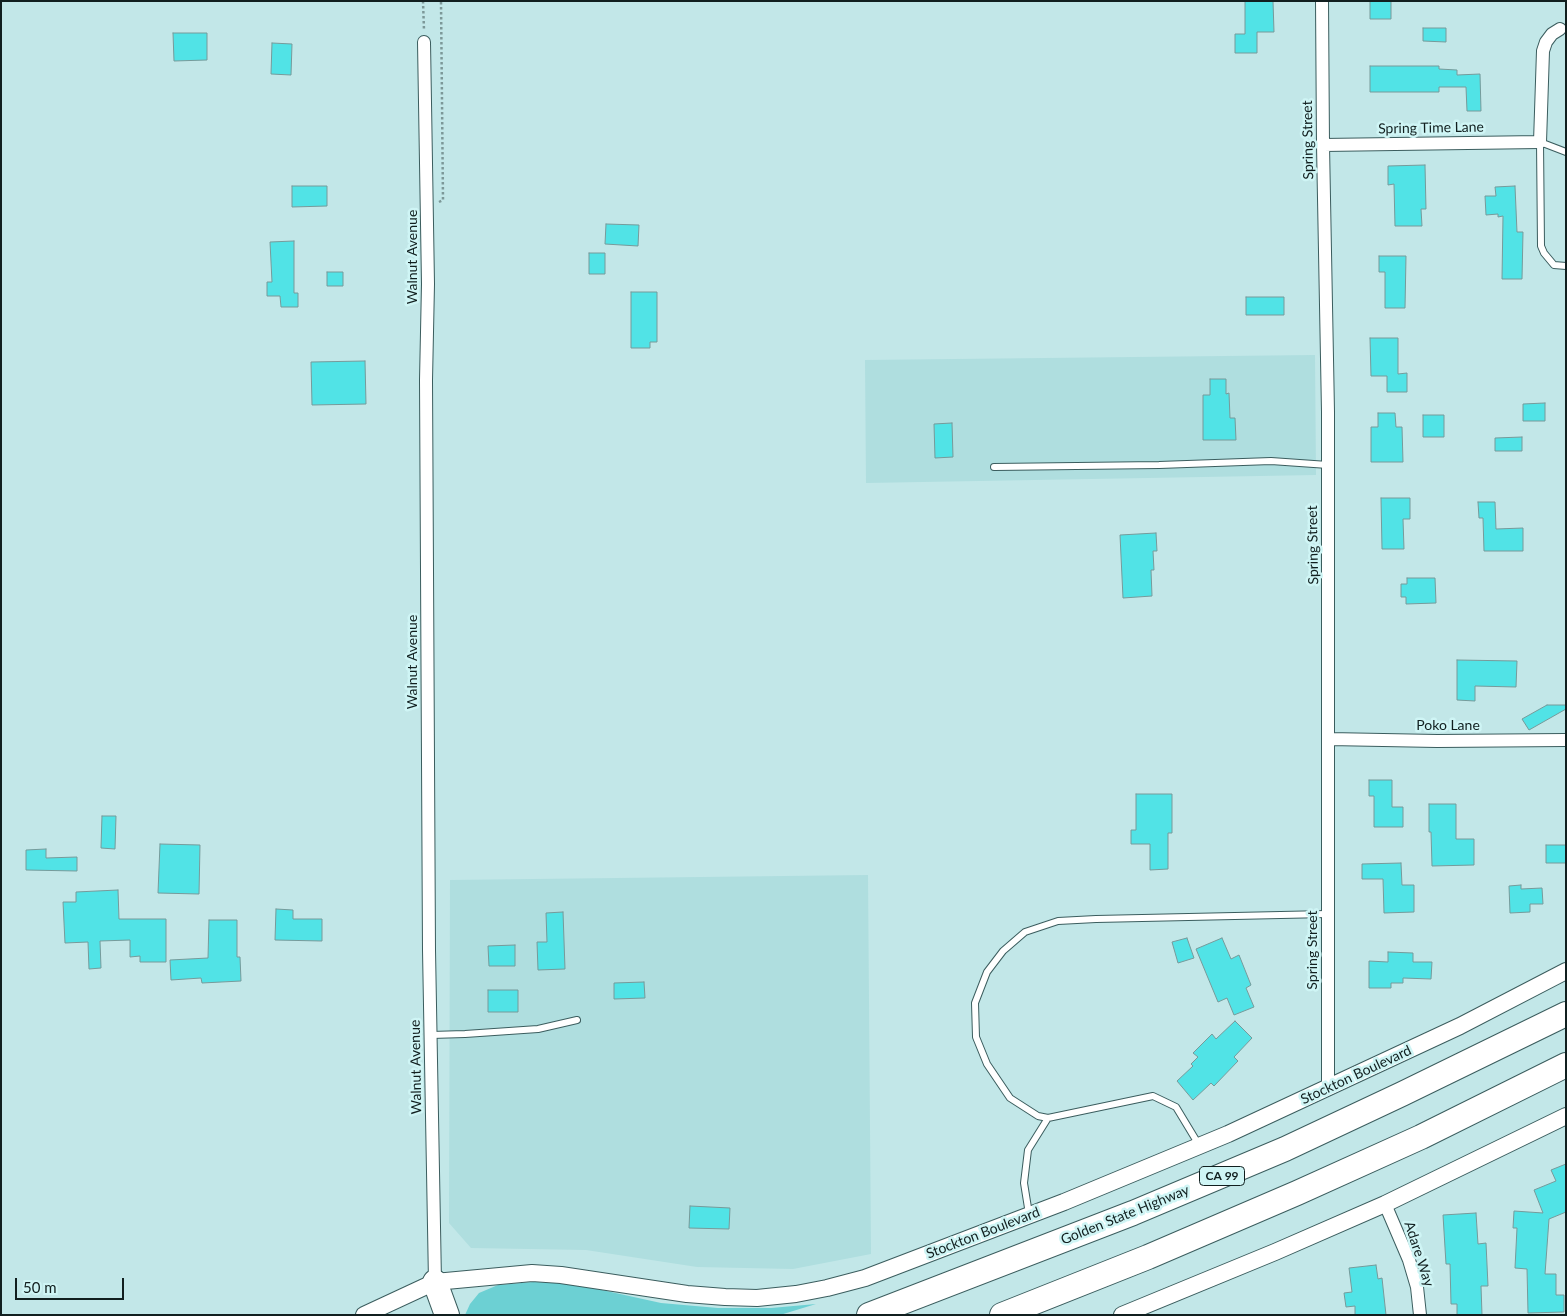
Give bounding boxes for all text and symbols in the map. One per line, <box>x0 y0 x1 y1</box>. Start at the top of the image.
street label: Spring Street <box>1299 100 1317 180</box>
street label: Spring Time Lane <box>1378 119 1484 137</box>
street label: Walnut Avenue <box>404 210 420 304</box>
street label: Spring Street <box>1304 505 1322 585</box>
street label: Walnut Avenue <box>404 615 420 709</box>
street label: Poko Lane <box>1416 717 1480 733</box>
street label: Spring Street <box>1304 910 1320 990</box>
street label: Walnut Avenue <box>407 1020 425 1114</box>
street label: Stockton Boulevard <box>1298 1042 1414 1108</box>
road number: CA 99 <box>1200 1166 1244 1186</box>
street label: Golden State Highway <box>1058 1182 1192 1248</box>
street label: Stockton Boulevard <box>924 1204 1042 1262</box>
street label: Adare Way <box>1401 1219 1437 1289</box>
scale bar <box>18 1268 126 1300</box>
text: 50 m <box>23 1278 57 1296</box>

